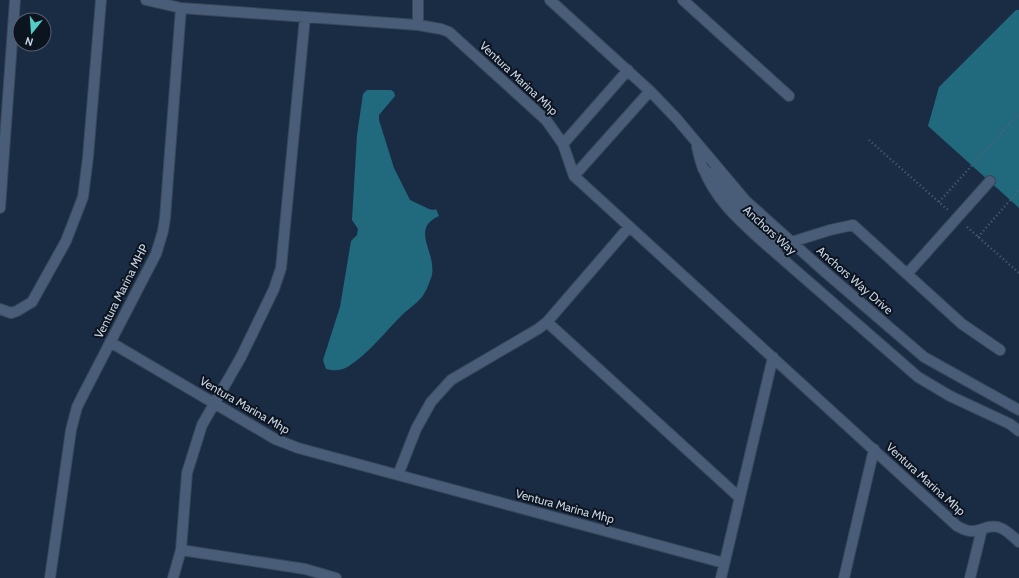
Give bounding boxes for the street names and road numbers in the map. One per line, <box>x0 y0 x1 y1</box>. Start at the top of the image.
street label: Ventura Marina Mhp <box>477 38 561 118</box>
street label: Anchors Way <box>740 202 800 258</box>
street label: Ventura Marina MHP <box>91 241 151 341</box>
street label: Anchors Way Drive <box>814 243 896 317</box>
street label: Ventura Marina Mhp <box>197 373 293 437</box>
street label: Ventura Marina Mhp <box>883 439 969 519</box>
street label: Ventura Marina Mhp <box>514 486 616 526</box>

